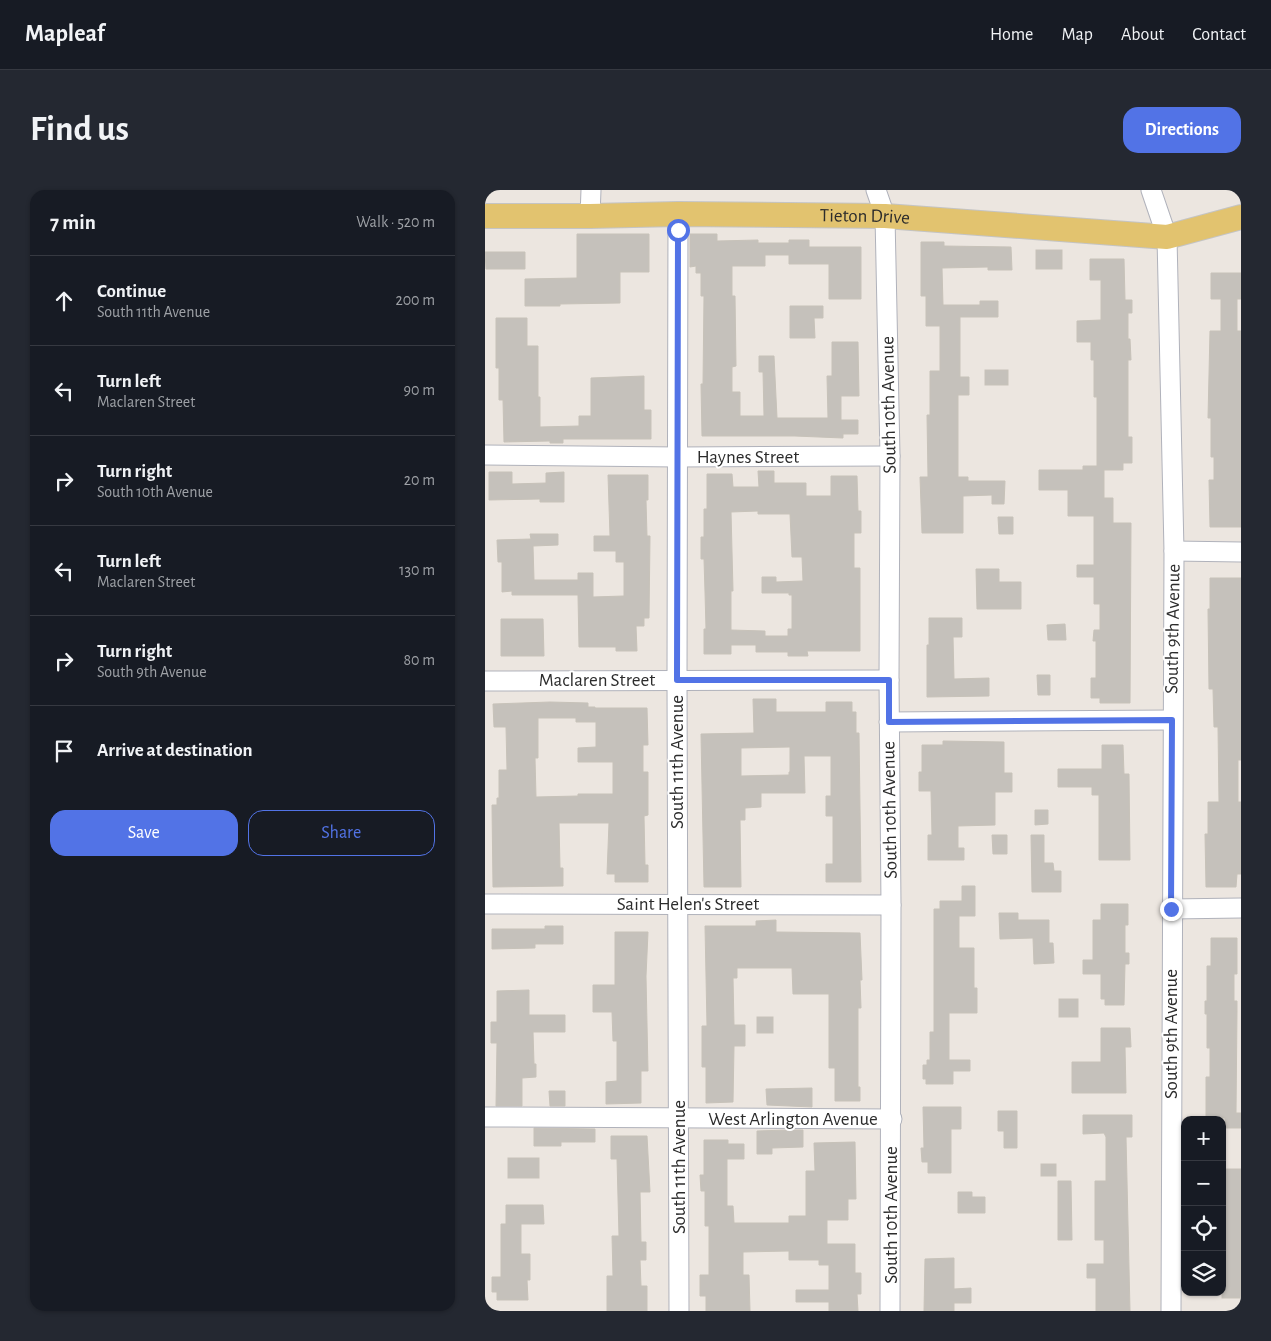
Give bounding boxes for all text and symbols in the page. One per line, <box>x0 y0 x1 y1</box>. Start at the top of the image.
text: Mapleaf <box>25 22 105 46</box>
text: Home <box>990 26 1033 44</box>
text: Map <box>1061 26 1093 44</box>
text: About <box>1121 26 1164 44</box>
text: Contact <box>1192 26 1246 44</box>
button: Directions <box>1123 107 1241 153</box>
text: Find us <box>30 112 129 147</box>
street label: Tieton Drive <box>820 206 911 227</box>
text: 7 min <box>50 212 96 233</box>
text: Walk · 520 m <box>356 214 435 230</box>
route start <box>667 219 690 242</box>
text: Continue <box>97 282 166 301</box>
icon: ahead <box>50 287 78 315</box>
text: 200 m <box>395 292 435 308</box>
text: South 11th Avenue <box>97 304 210 320</box>
street label: South 10th Avenue <box>878 336 900 474</box>
text: Turn left <box>97 372 161 391</box>
icon: left <box>50 377 78 405</box>
text: 90 m <box>404 382 435 398</box>
text: Maclaren Street <box>97 394 195 410</box>
street label: Haynes Street <box>697 448 799 467</box>
text: Turn right <box>97 462 172 481</box>
icon: right <box>50 467 78 495</box>
text: 20 m <box>404 472 435 488</box>
text: South 10th Avenue <box>97 484 213 500</box>
text: Turn left <box>97 552 161 571</box>
icon: left <box>50 557 78 585</box>
text: 130 m <box>399 562 435 578</box>
street label: South 9th Avenue <box>1162 564 1184 694</box>
text: Maclaren Street <box>97 574 195 590</box>
text: Turn right <box>97 642 172 661</box>
icon: right <box>50 647 78 675</box>
text: 80 m <box>404 652 435 668</box>
text: South 9th Avenue <box>97 664 207 680</box>
street label: Maclaren Street <box>539 671 655 690</box>
street label: South 11th Avenue <box>668 695 687 829</box>
icon: arrive <box>50 737 78 765</box>
text: Arrive at destination <box>97 741 253 760</box>
street label: South 10th Avenue <box>879 741 901 879</box>
button: Save <box>50 810 238 856</box>
button: Share <box>248 810 435 856</box>
street label: Saint Helen's Street <box>617 895 759 914</box>
route end <box>1160 898 1183 921</box>
street label: South 9th Avenue <box>1162 969 1181 1099</box>
street label: South 11th Avenue <box>670 1100 689 1234</box>
street label: West Arlington Avenue <box>708 1110 878 1129</box>
map controls <box>1181 1116 1226 1296</box>
button: + <box>1181 1116 1226 1161</box>
street label: South 10th Avenue <box>882 1146 901 1284</box>
button: − <box>1181 1161 1226 1206</box>
button: locate <box>1181 1206 1226 1251</box>
button: layers <box>1181 1251 1226 1296</box>

